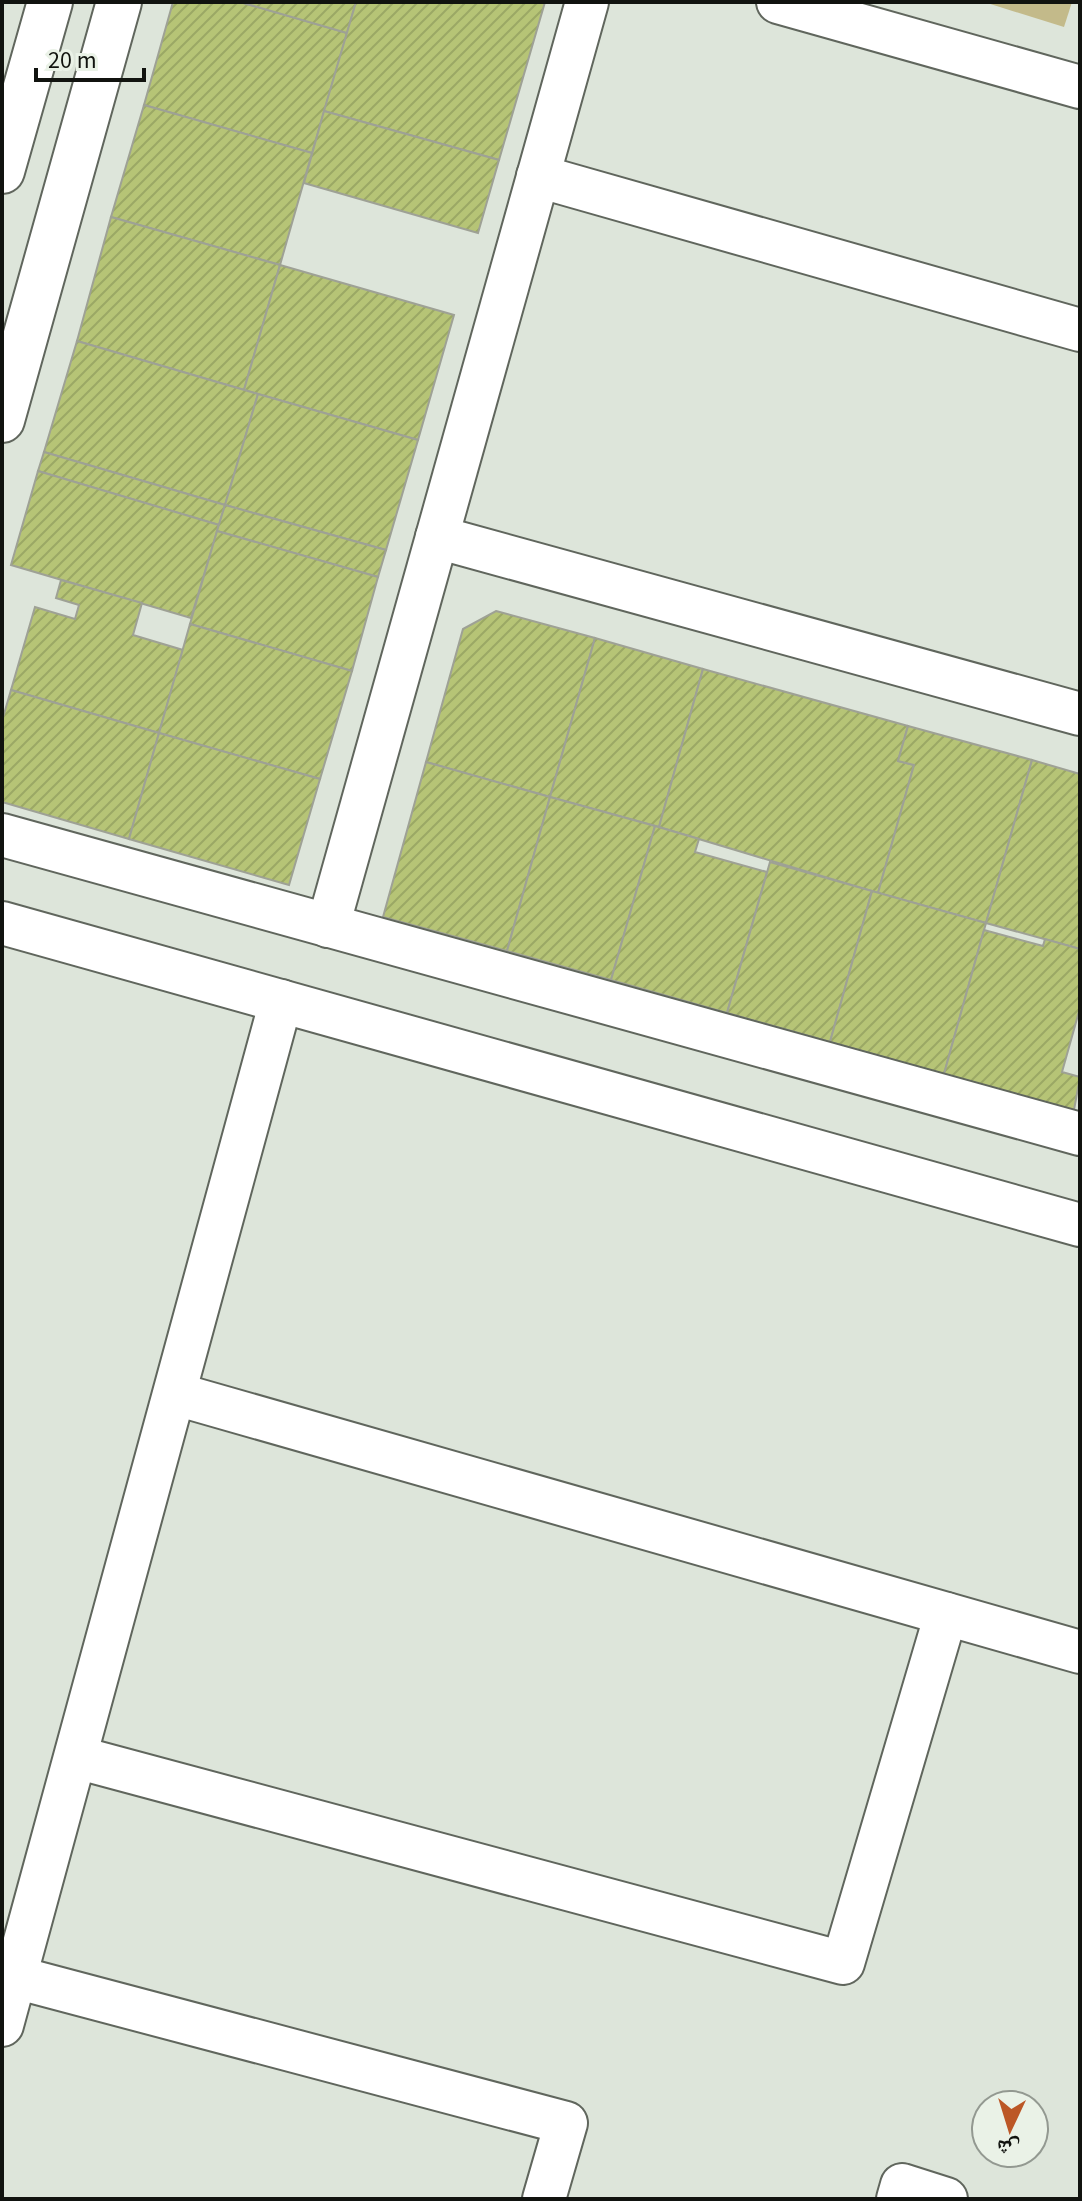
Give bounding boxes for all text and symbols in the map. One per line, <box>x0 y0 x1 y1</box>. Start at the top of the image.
scale bar <box>36 32 144 82</box>
text: 20 m <box>48 43 97 78</box>
north arrow <box>970 2089 1050 2169</box>
text: ش <box>996 2131 1021 2165</box>

